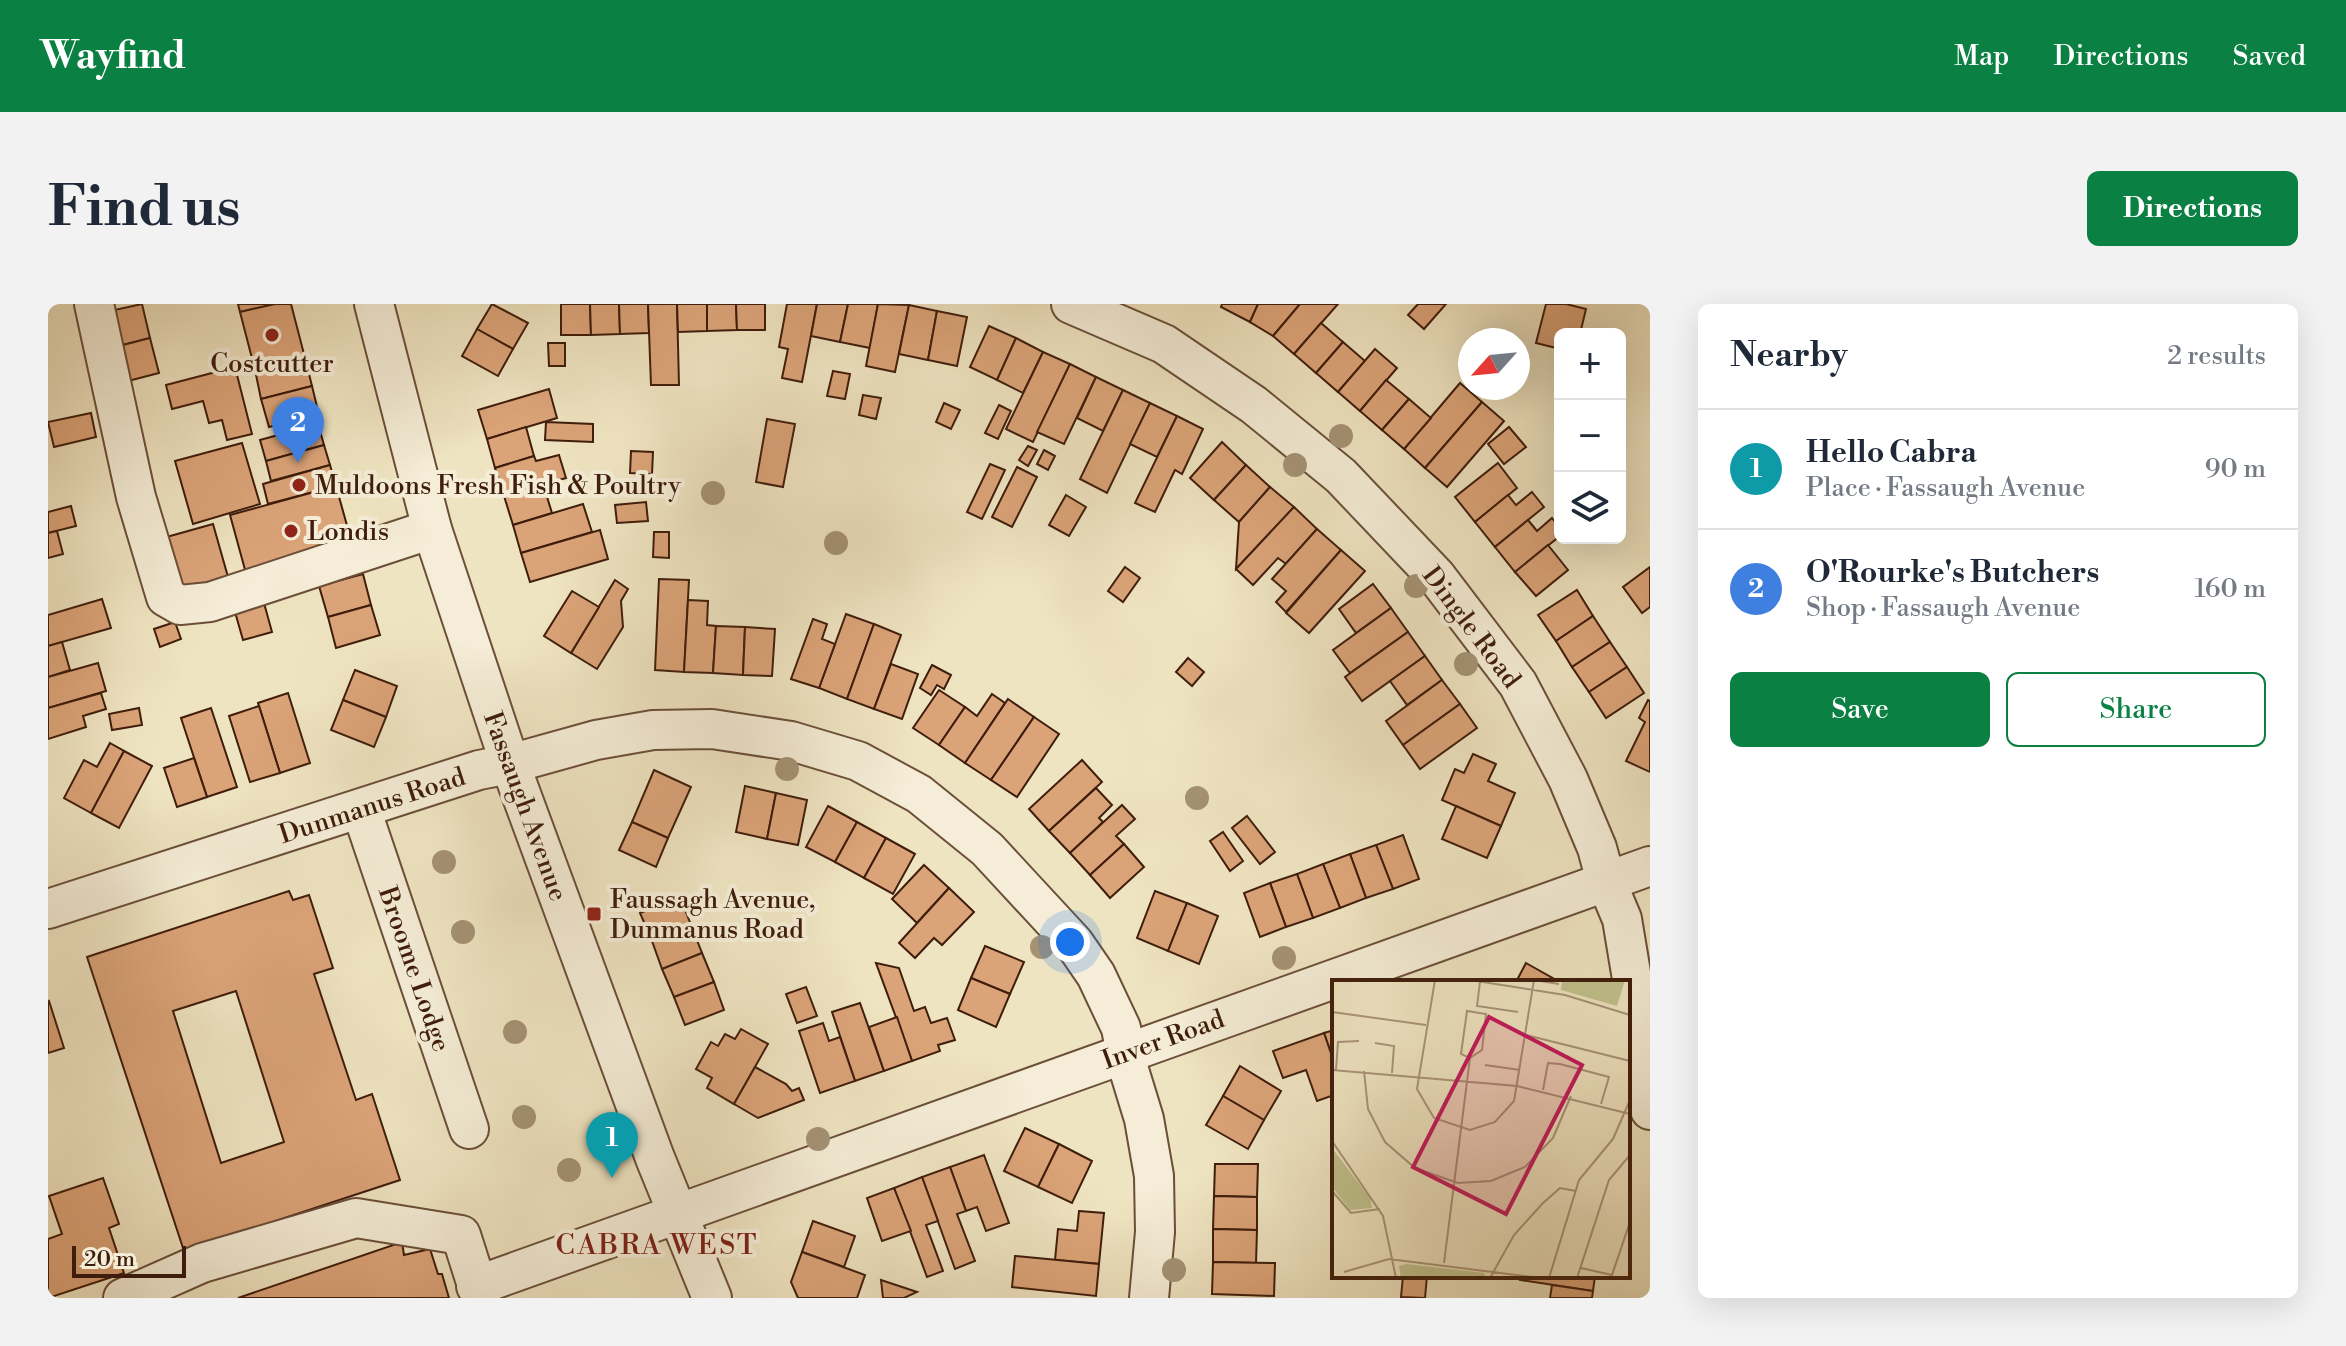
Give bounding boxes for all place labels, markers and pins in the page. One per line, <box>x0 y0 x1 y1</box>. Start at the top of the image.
marker: Costcutter <box>263 326 281 344</box>
place label: Costcutter <box>210 348 334 380</box>
pin: 2 <box>272 397 324 463</box>
place label: Muldoons Fresh Fish & Poultry <box>315 470 681 502</box>
marker: Muldoons Fresh Fish & Poultry <box>290 476 308 494</box>
place label: Londis <box>307 516 389 548</box>
marker: Londis <box>282 522 300 540</box>
place label: Faussagh Avenue, Dunmanus Road <box>610 884 815 946</box>
marker: Faussagh Avenue, Dunmanus Road <box>585 905 603 923</box>
pin: 1 <box>586 1112 638 1178</box>

